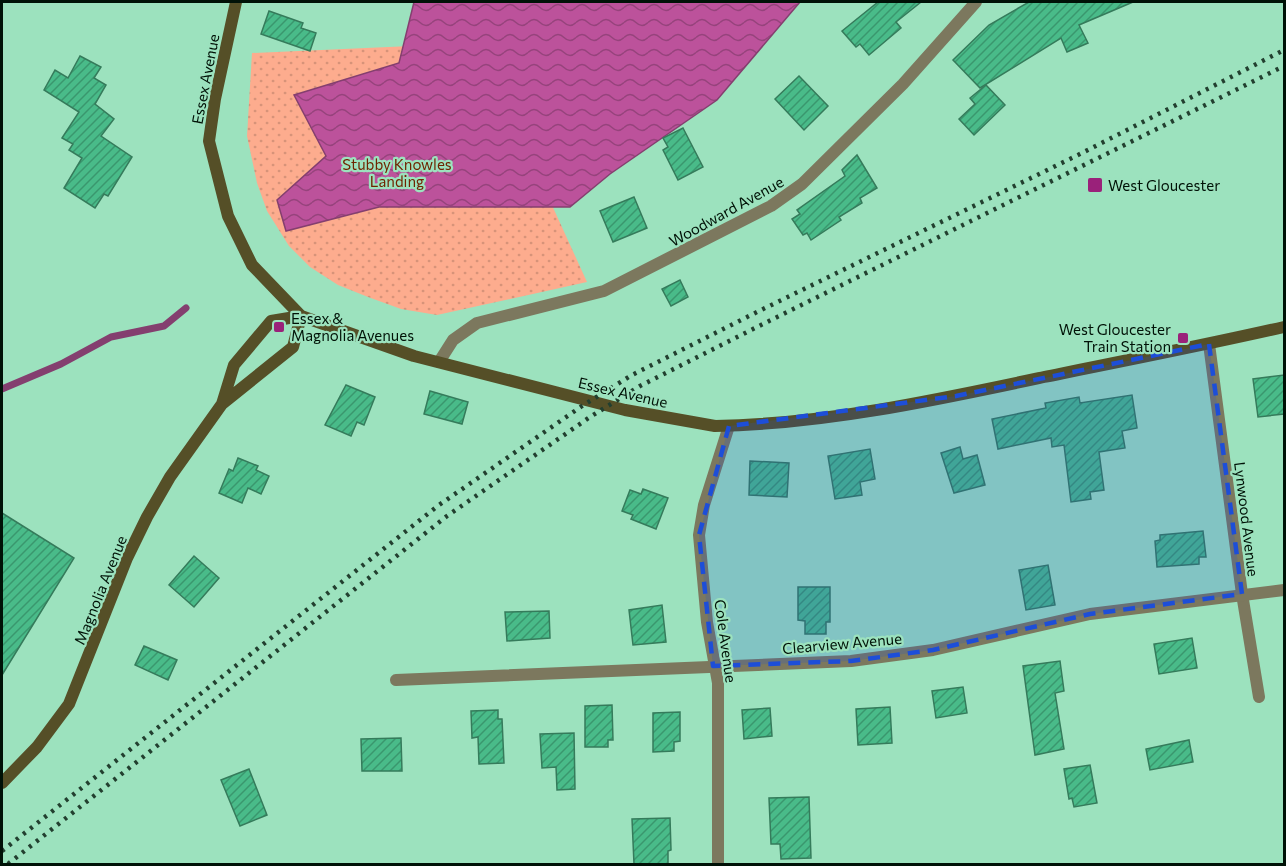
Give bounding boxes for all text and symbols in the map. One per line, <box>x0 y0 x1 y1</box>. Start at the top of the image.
street label: Essex Avenue <box>187 32 223 126</box>
park label: Stubby Knowles Landing <box>342 155 452 190</box>
street label: Woodward Avenue <box>666 172 786 250</box>
marker: West Gloucester <box>1086 176 1104 194</box>
place label: West Gloucester <box>1108 176 1220 194</box>
place label: Essex & Magnolia Avenues <box>291 309 414 344</box>
marker: Essex & Magnolia Avenues <box>272 320 286 334</box>
place label: West Gloucester Train Station <box>1059 320 1171 355</box>
marker: West Gloucester Train Station <box>1176 331 1190 345</box>
street label: Essex Avenue <box>577 373 670 411</box>
street label: Lynwood Avenue <box>1231 461 1263 578</box>
street label: Magnolia Avenue <box>70 533 130 647</box>
street label: Cole Avenue <box>711 598 741 684</box>
street label: Clearview Avenue <box>781 629 903 657</box>

